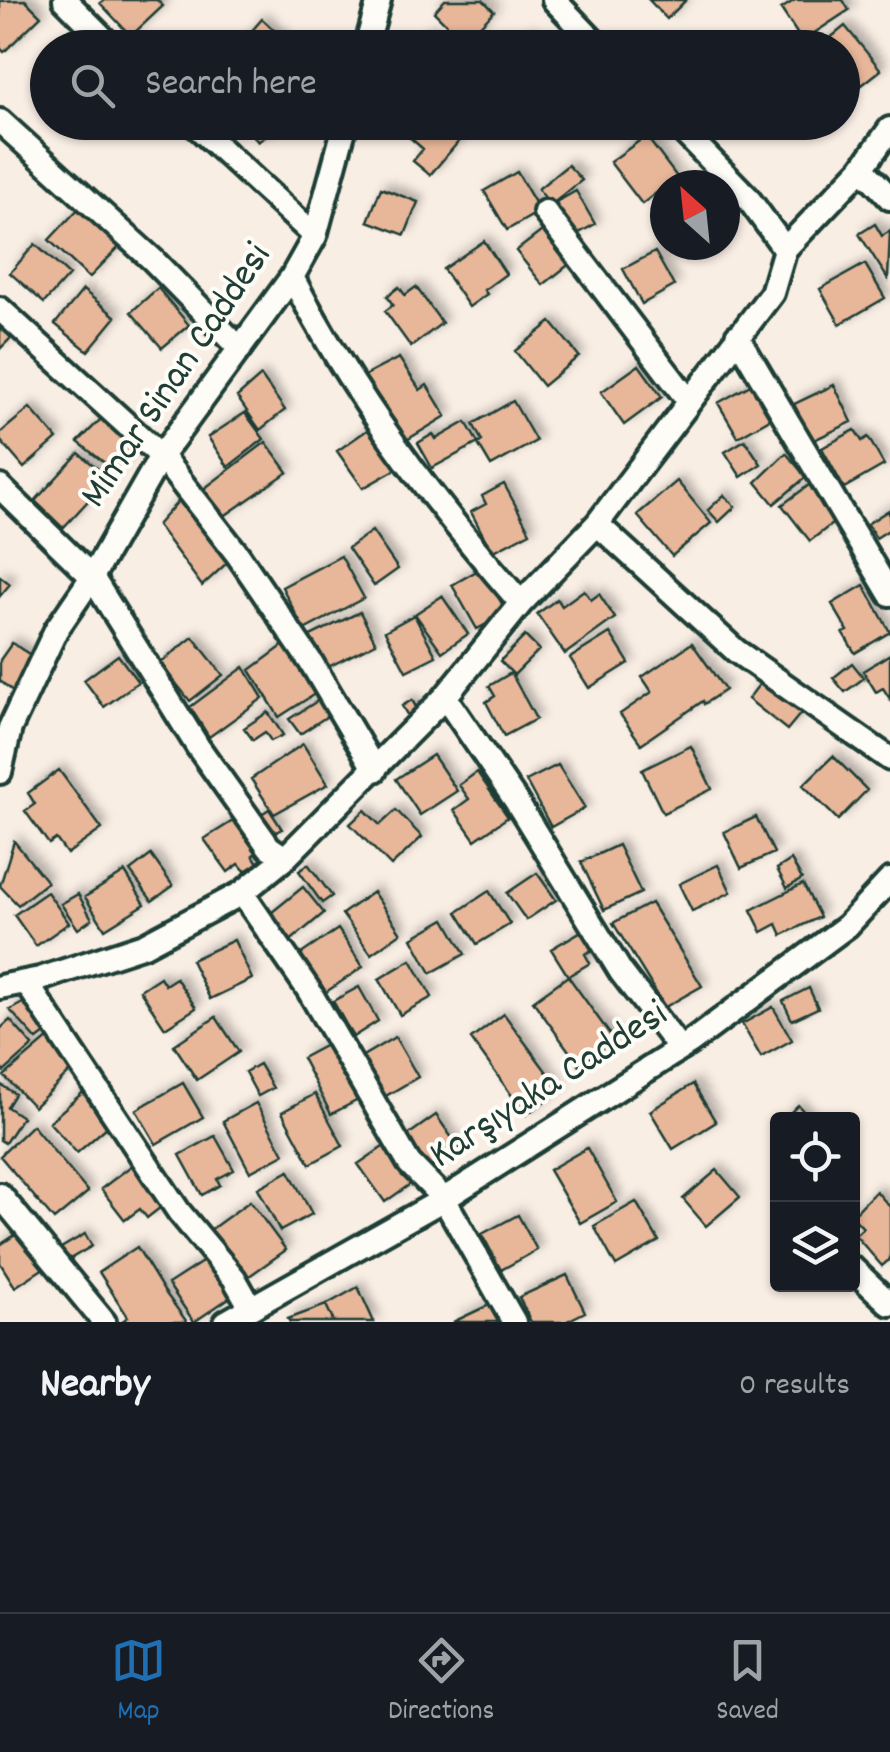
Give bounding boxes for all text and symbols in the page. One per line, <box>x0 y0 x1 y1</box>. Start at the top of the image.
search box <box>30 30 860 140</box>
icon: search <box>65 58 120 113</box>
text: Search here <box>145 58 317 113</box>
north arrow <box>650 170 740 260</box>
street label: Mimar Sinan Caddesi <box>68 233 288 521</box>
street label: Karşıyaka Caddesi <box>420 989 680 1185</box>
map controls <box>770 1112 860 1292</box>
button: locate <box>770 1112 860 1202</box>
button: layers <box>770 1202 860 1292</box>
text: Nearby <box>40 1357 150 1417</box>
text: 0 results <box>739 1364 850 1410</box>
tab: Map <box>111 1633 166 1733</box>
tab: Directions <box>388 1633 494 1733</box>
tab: Saved <box>716 1633 779 1733</box>

